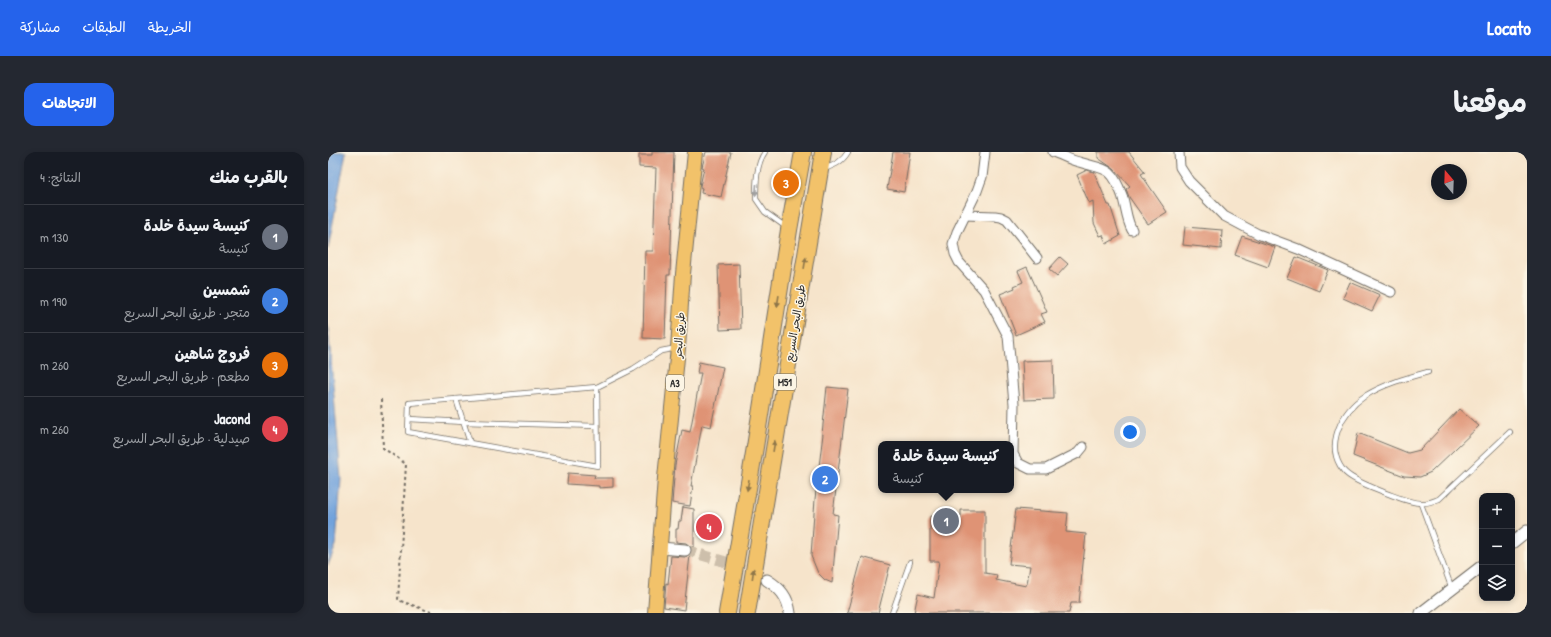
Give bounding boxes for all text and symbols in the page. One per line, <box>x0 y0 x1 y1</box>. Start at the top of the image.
text: Locato <box>1487 15 1531 41</box>
text: مشاركة <box>20 17 60 36</box>
text: الطبقات <box>82 17 126 36</box>
text: الخريطة <box>148 17 191 36</box>
button: الاتجاهات <box>24 83 114 126</box>
text: موقعنا <box>1453 83 1527 121</box>
north arrow <box>1431 164 1467 200</box>
text: بالقرب منك <box>210 165 288 188</box>
text: النتائج: 4 <box>40 168 81 186</box>
pin: 3 <box>773 168 799 198</box>
one-way arrow <box>753 184 760 196</box>
text: كنيسة سيدة خلدة <box>143 215 250 236</box>
text: 130 m <box>40 228 68 246</box>
text: 1 <box>273 228 277 246</box>
text: كنيسة <box>219 239 250 257</box>
one-way arrow <box>802 257 808 269</box>
text: شمسين <box>203 279 250 300</box>
street label: طريق البحر السريع <box>782 283 810 363</box>
text: 190 m <box>40 292 67 310</box>
text: 2 <box>272 292 278 310</box>
one-way arrow <box>775 295 781 307</box>
text: متجر · طريق البحر السريع <box>124 303 250 321</box>
street label: طريق البحر <box>670 311 689 360</box>
text: فروج شاهين <box>175 343 250 364</box>
text: 260 m <box>40 356 69 374</box>
text: 3 <box>272 356 278 374</box>
text: مطعم · طريق البحر السريع <box>116 367 250 385</box>
road number: M51 <box>774 374 796 390</box>
road number: A3 <box>666 375 684 391</box>
text: Jacond <box>214 408 250 429</box>
text: 260 m <box>40 420 69 438</box>
text: 4 <box>273 420 277 438</box>
your location <box>1120 422 1140 442</box>
text: صيدلية · طريق البحر السريع <box>113 429 250 447</box>
one-way arrow <box>771 440 777 452</box>
popup <box>878 441 1014 493</box>
text: كنيسة سيدة خلدة <box>893 445 999 466</box>
pin: 2 <box>812 464 838 494</box>
text: كنيسة <box>893 469 924 487</box>
one-way arrow <box>745 478 751 491</box>
map controls <box>1479 493 1515 601</box>
button: + <box>1479 493 1515 529</box>
pin: 1 <box>933 506 959 536</box>
pin: 4 <box>696 512 722 542</box>
button: − <box>1479 529 1515 565</box>
button: layers <box>1479 565 1515 601</box>
one-way arrow <box>750 568 756 581</box>

